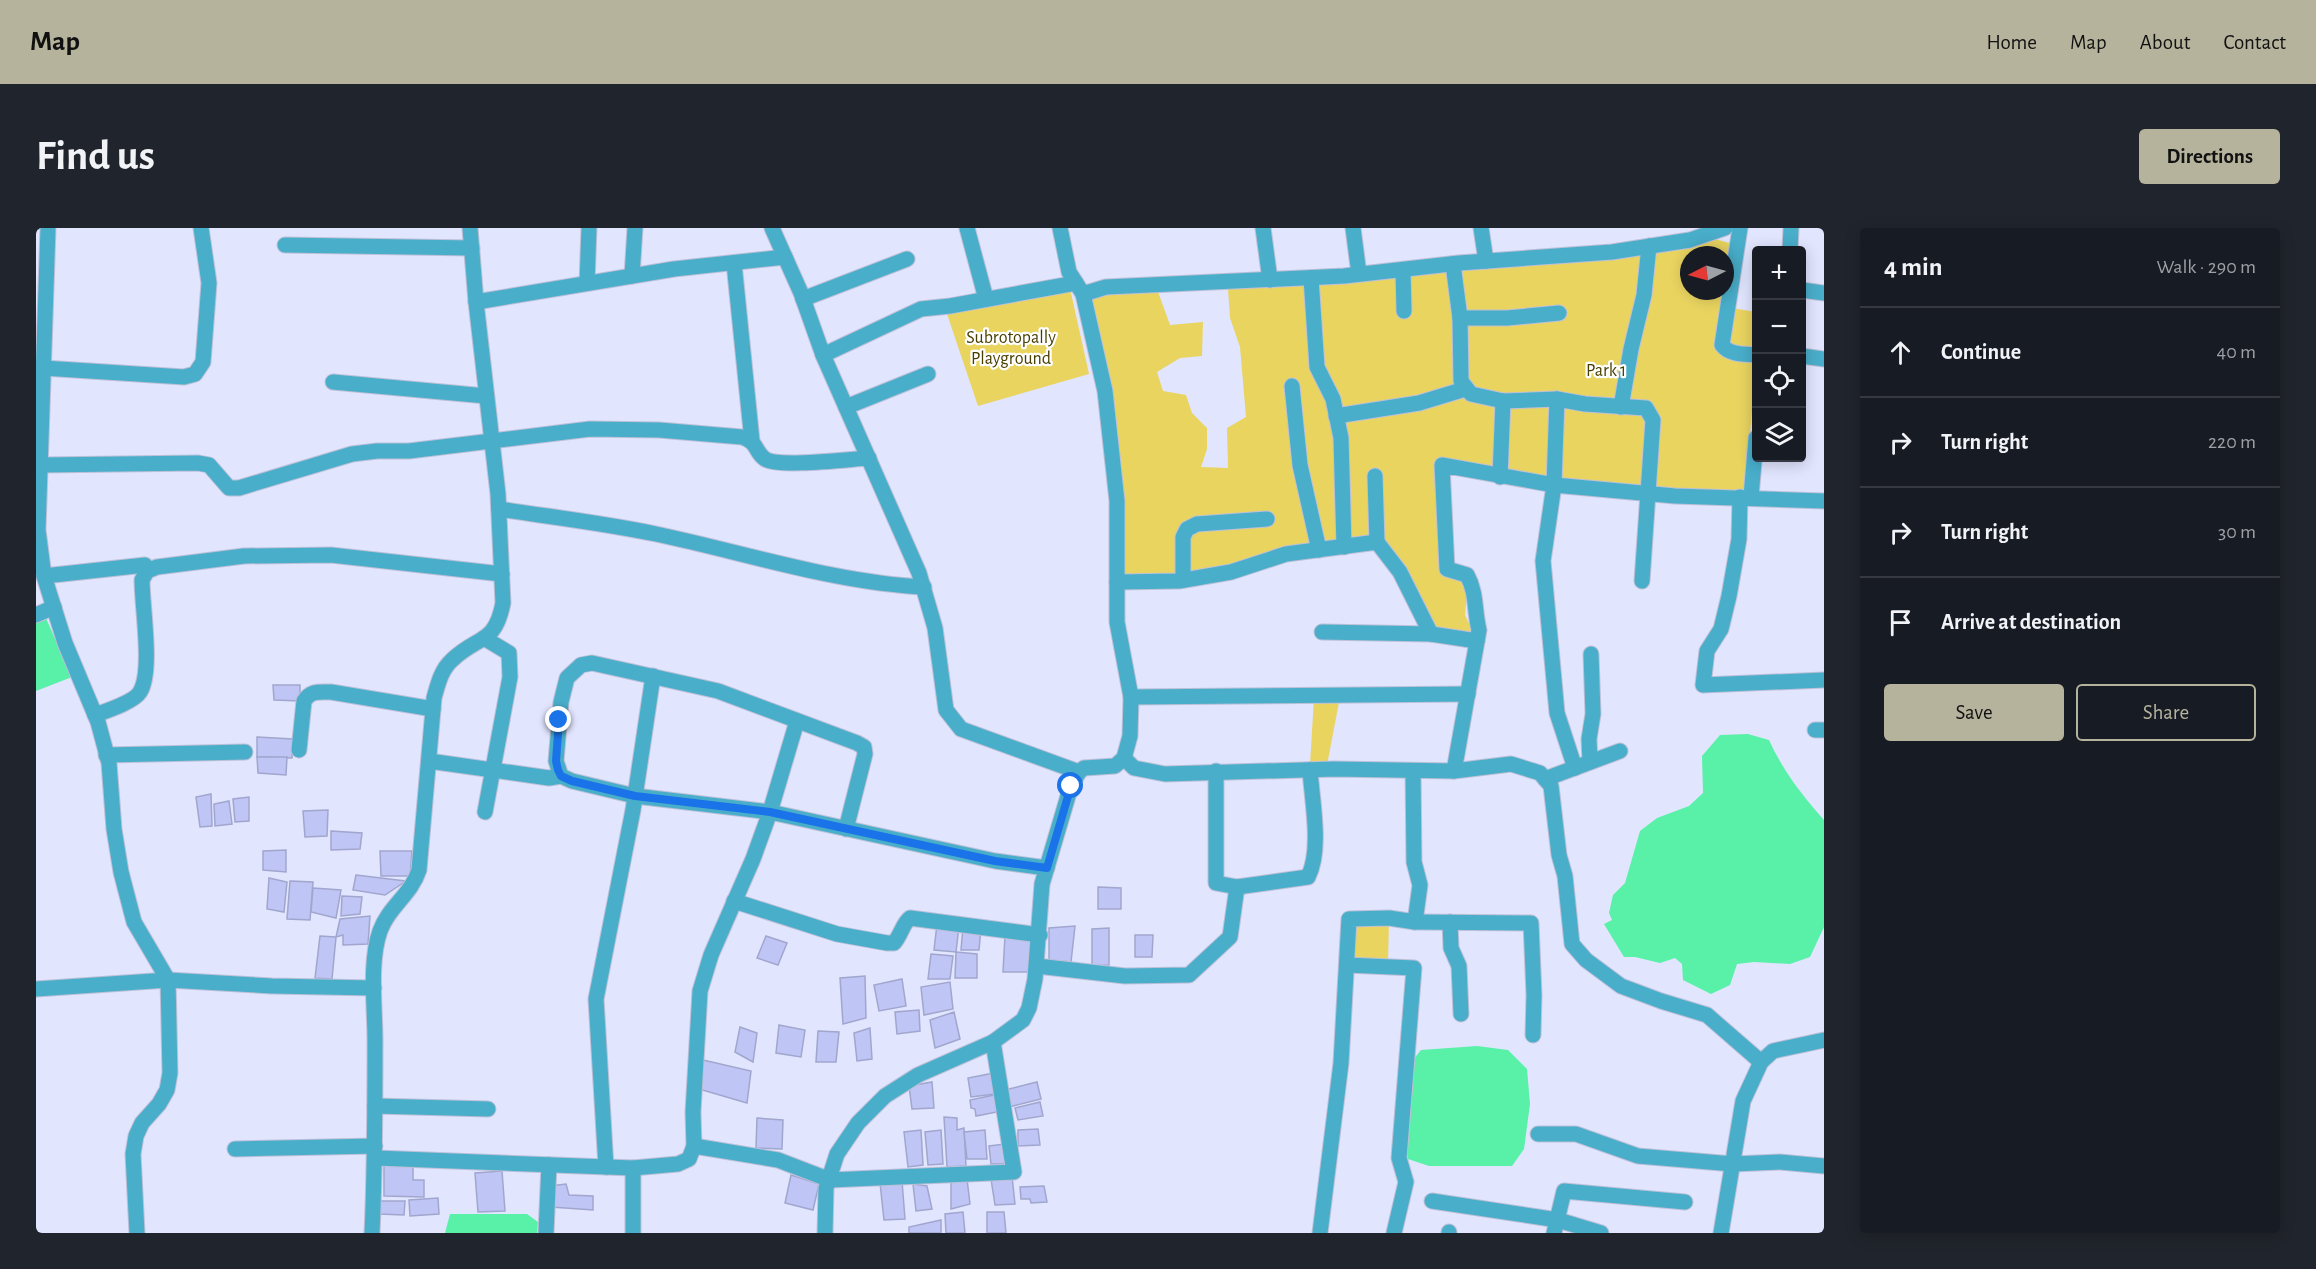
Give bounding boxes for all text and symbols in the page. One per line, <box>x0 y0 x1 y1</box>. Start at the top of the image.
text: Map <box>30 28 80 56</box>
text: Home <box>1986 32 2037 53</box>
text: Map <box>2070 32 2107 53</box>
text: About <box>2140 32 2190 53</box>
text: Contact <box>2223 32 2286 53</box>
button: Directions <box>2139 129 2280 184</box>
text: Find us <box>36 135 155 177</box>
north arrow <box>1680 246 1734 300</box>
map controls <box>1752 246 1806 462</box>
button: + <box>1752 246 1806 300</box>
text: 4 min <box>1884 254 1943 280</box>
text: Walk · 290 m <box>2156 257 2256 277</box>
button: − <box>1752 300 1806 354</box>
park label: Subrotopally Playground <box>966 329 1056 368</box>
icon: ahead <box>1884 336 1917 369</box>
text: Continue <box>1941 341 2021 363</box>
text: 40 m <box>2217 342 2256 362</box>
button: locate <box>1752 354 1806 408</box>
park label: Park 1 <box>1586 362 1626 380</box>
button: layers <box>1752 408 1806 462</box>
icon: right <box>1884 426 1917 459</box>
text: Turn right <box>1941 431 2028 453</box>
text: 220 m <box>2208 432 2256 452</box>
icon: right <box>1884 516 1917 549</box>
text: Turn right <box>1941 521 2028 543</box>
text: 30 m <box>2218 522 2256 542</box>
icon: arrive <box>1884 606 1917 639</box>
text: Arrive at destination <box>1941 611 2121 633</box>
button: Save <box>1884 684 2064 741</box>
button: Share <box>2076 684 2256 741</box>
route end <box>545 706 571 732</box>
route start <box>1057 772 1083 798</box>

